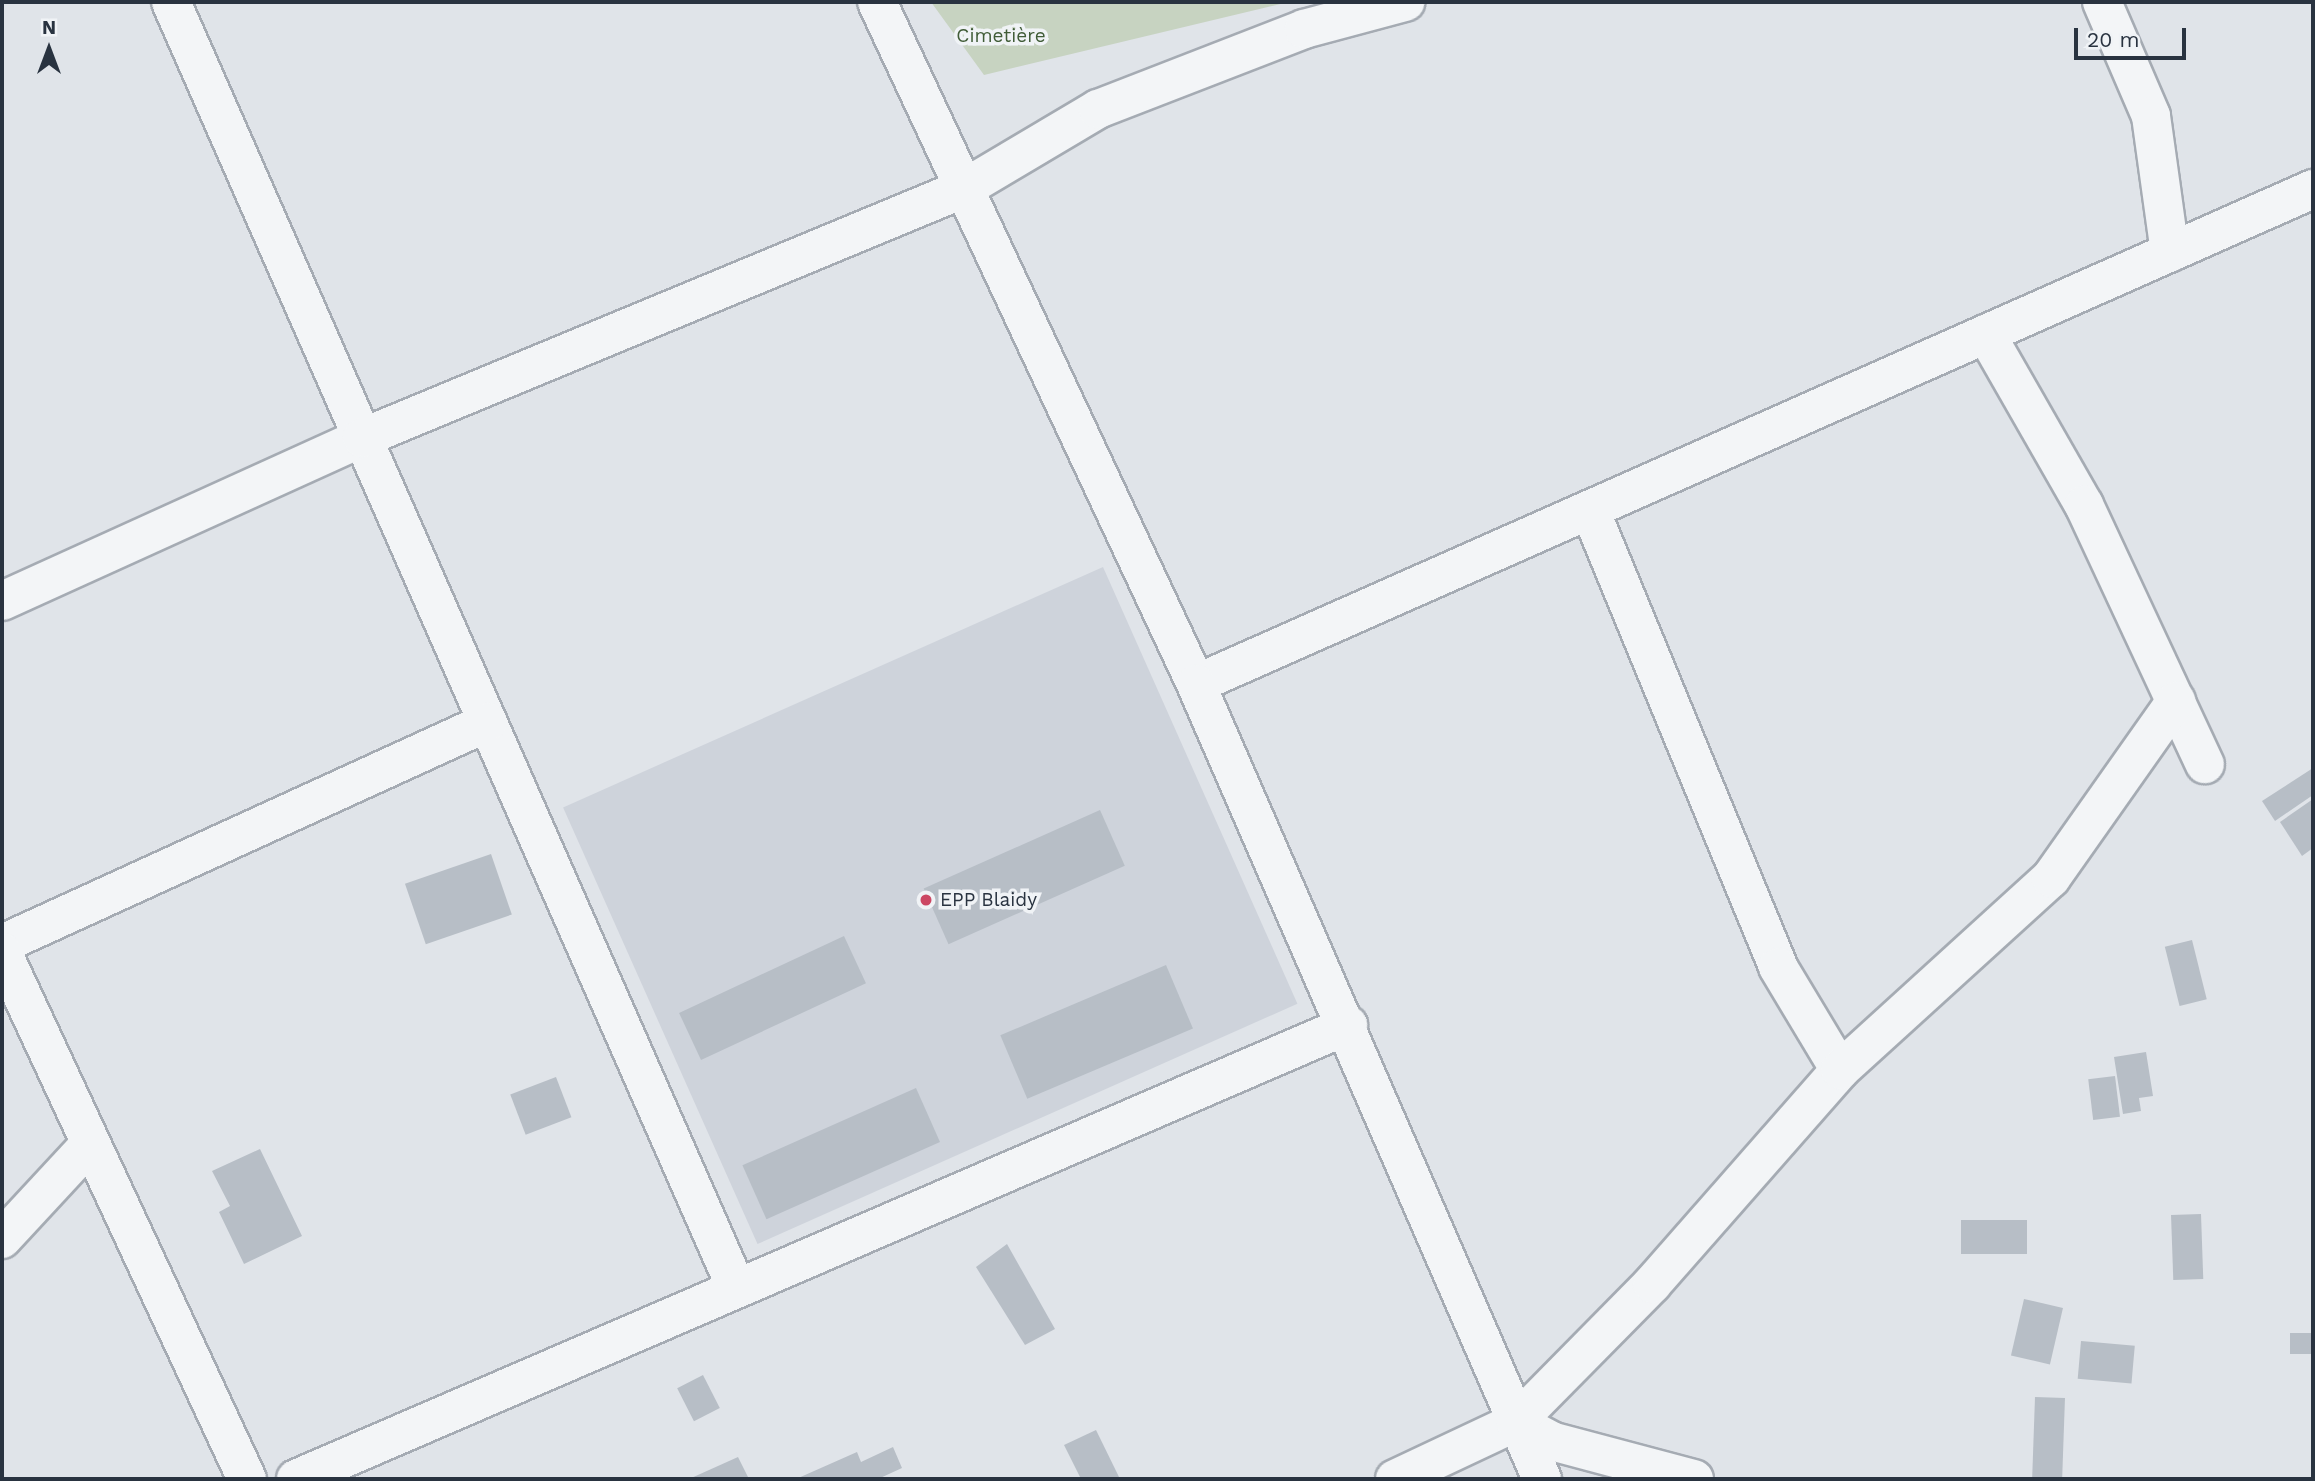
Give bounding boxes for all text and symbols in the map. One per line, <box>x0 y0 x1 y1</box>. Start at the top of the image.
north arrow <box>14 14 84 84</box>
scale bar <box>2077 14 2189 58</box>
text: N <box>42 16 56 39</box>
park label: Cimetière <box>956 25 1046 47</box>
text: 20 m <box>2087 27 2139 52</box>
place label: EPP Blaidy <box>940 889 1038 911</box>
marker: EPP Blaidy <box>918 892 934 908</box>

